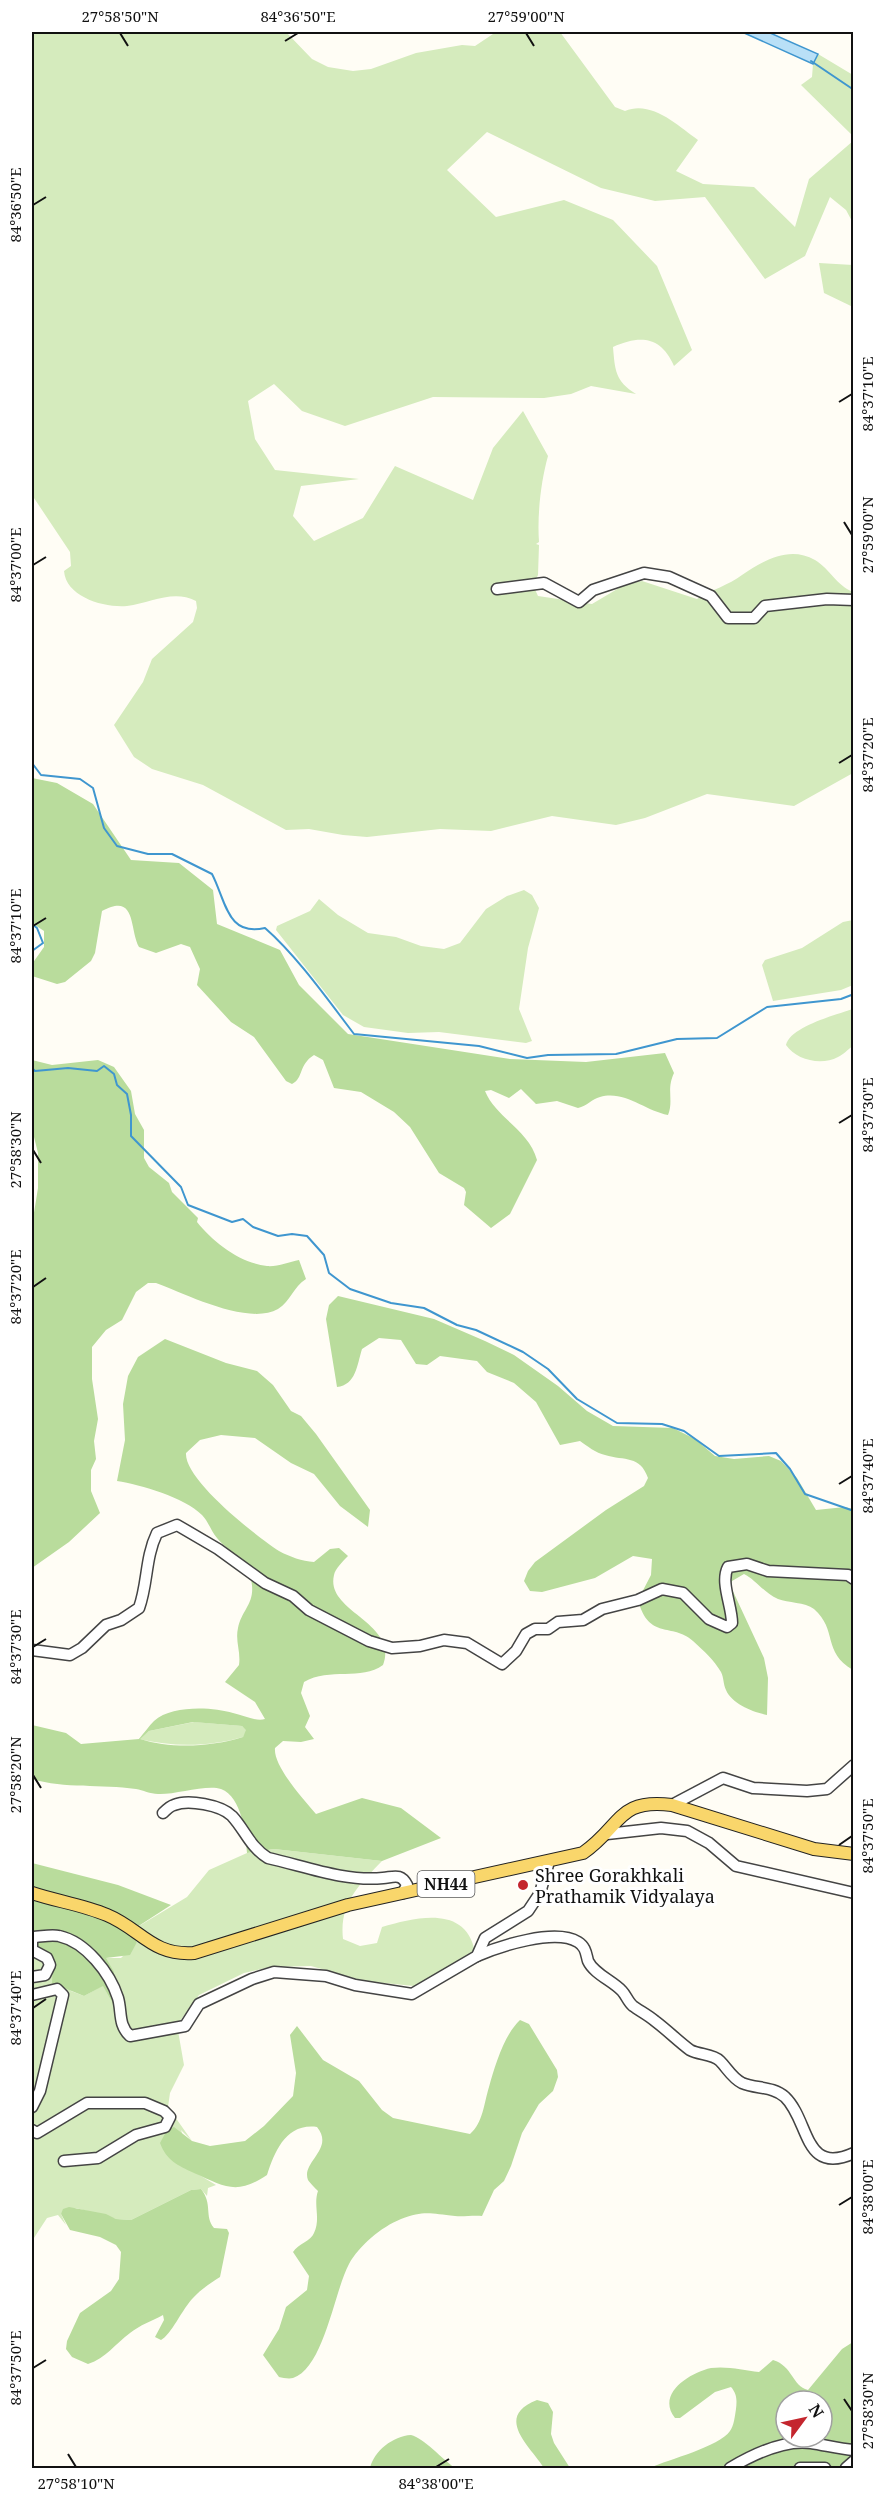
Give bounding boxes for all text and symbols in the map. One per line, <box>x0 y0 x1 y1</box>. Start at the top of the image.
text: 27°58'50"N <box>81 6 159 26</box>
text: 84°36'50"E <box>260 6 336 26</box>
text: 27°59'00"N <box>487 6 565 26</box>
text: 84°36'50"E <box>5 167 25 243</box>
text: 84°37'10"E <box>857 356 877 432</box>
text: 27°59'00"N <box>857 496 877 574</box>
text: 84°37'00"E <box>5 527 25 603</box>
text: 84°37'20"E <box>857 717 877 793</box>
text: 84°37'10"E <box>5 888 25 964</box>
text: 84°37'30"E <box>857 1077 877 1153</box>
text: 27°58'30"N <box>5 1111 25 1189</box>
text: 84°37'20"E <box>5 1249 25 1325</box>
text: 84°37'40"E <box>857 1438 877 1514</box>
text: 84°37'30"E <box>5 1609 25 1685</box>
text: 27°58'20"N <box>5 1736 25 1814</box>
text: 84°37'50"E <box>857 1798 877 1874</box>
place label: Shree Gorakhkali Prathamik Vidyalaya <box>535 1863 715 1908</box>
road number: NH44 <box>418 1871 474 1897</box>
marker: Shree Gorakhkali Prathamik Vidyalaya <box>516 1878 530 1892</box>
text: 84°37'40"E <box>5 1970 25 2046</box>
text: 84°38'00"E <box>857 2159 877 2235</box>
text: 84°37'50"E <box>5 2330 25 2406</box>
text: 27°58'30"N <box>857 2372 877 2450</box>
north arrow <box>774 2389 834 2449</box>
text: N <box>804 2400 829 2422</box>
text: 27°58'10"N <box>37 2473 115 2493</box>
text: 84°38'00"E <box>398 2473 474 2493</box>

